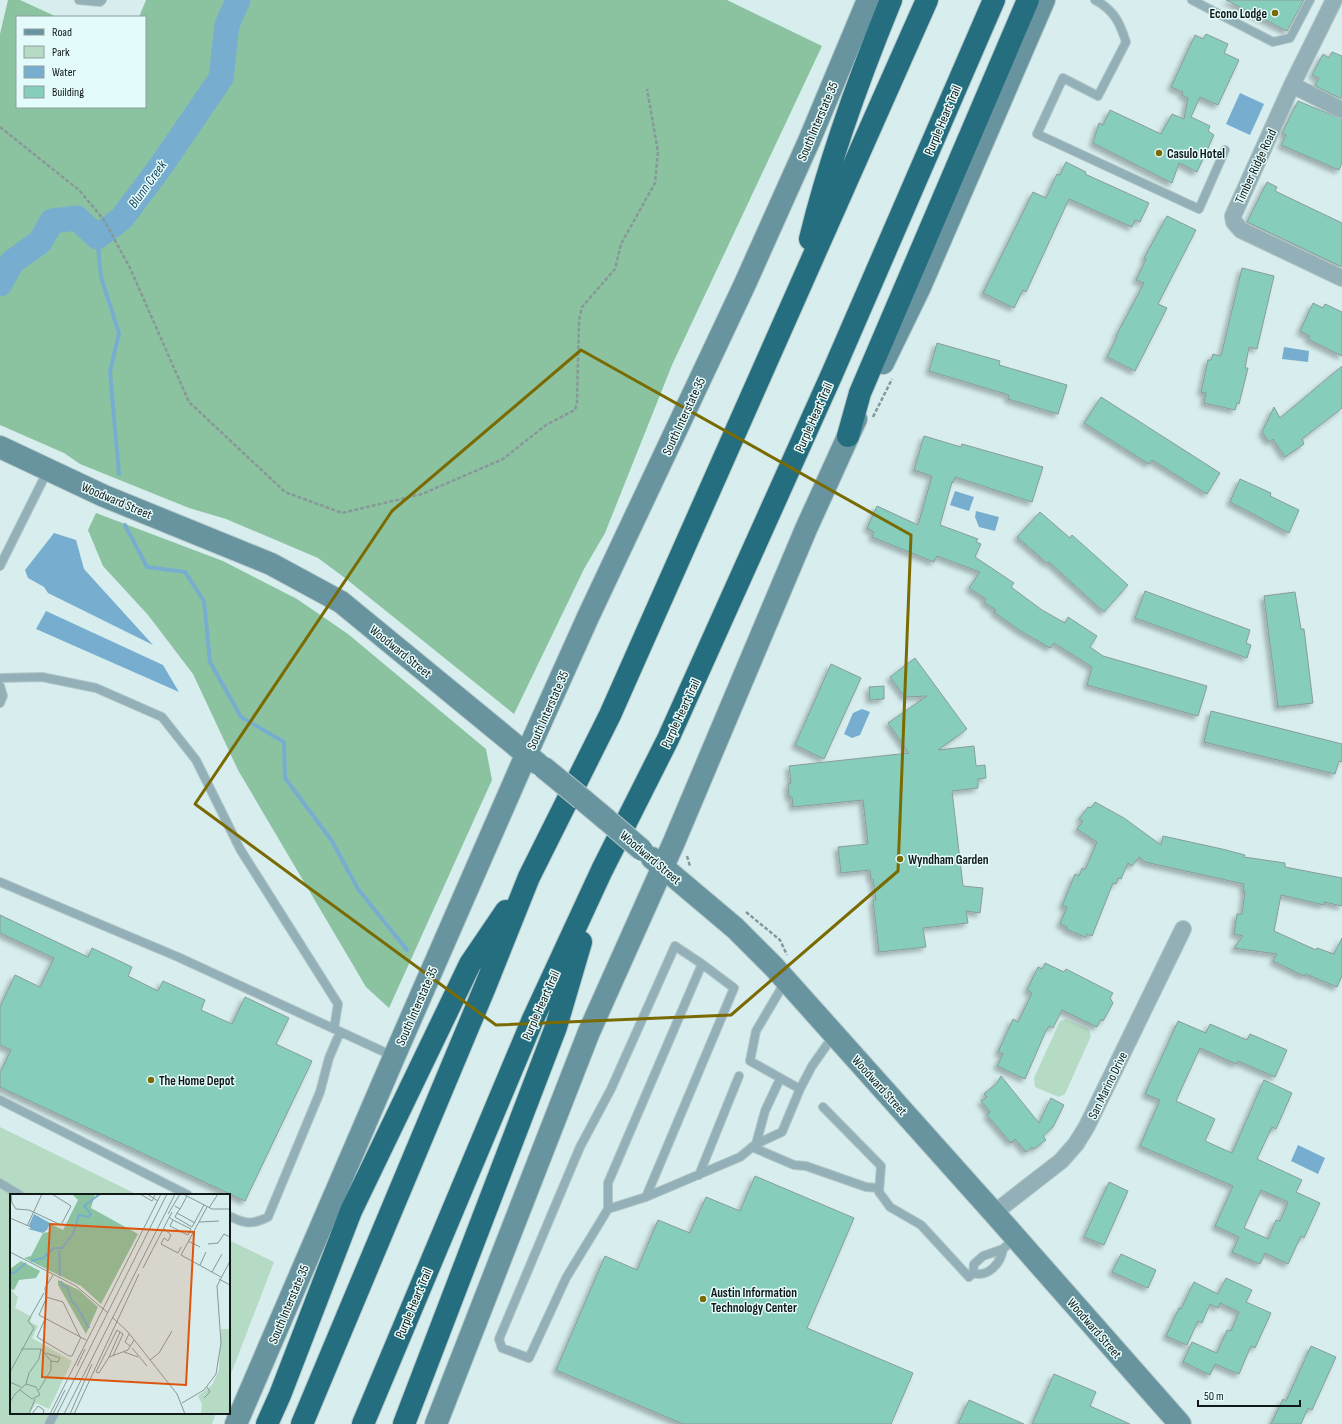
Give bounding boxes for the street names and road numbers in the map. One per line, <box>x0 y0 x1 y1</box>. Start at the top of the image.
street label: South Interstate 35 <box>794 79 842 163</box>
street label: Purple Heart Trail <box>921 83 965 158</box>
street label: Timber Ridge Road <box>1232 127 1280 206</box>
street label: South Interstate 35 <box>659 375 709 458</box>
street label: Purple Heart Trail <box>792 380 836 455</box>
street label: Woodward Street <box>79 479 154 523</box>
street label: Woodward Street <box>366 622 435 682</box>
street label: South Interstate 35 <box>523 669 572 752</box>
street label: Purple Heart Trail <box>658 676 704 750</box>
street label: Woodward Street <box>616 828 684 888</box>
street label: South Interstate 35 <box>392 965 441 1048</box>
street label: Purple Heart Trail <box>519 968 563 1043</box>
street label: San Marino Drive <box>1085 1049 1131 1122</box>
street label: Woodward Street <box>848 1052 910 1119</box>
street label: South Interstate 35 <box>265 1262 313 1346</box>
street label: Purple Heart Trail <box>392 1266 436 1341</box>
street label: Woodward Street <box>1064 1295 1125 1362</box>

